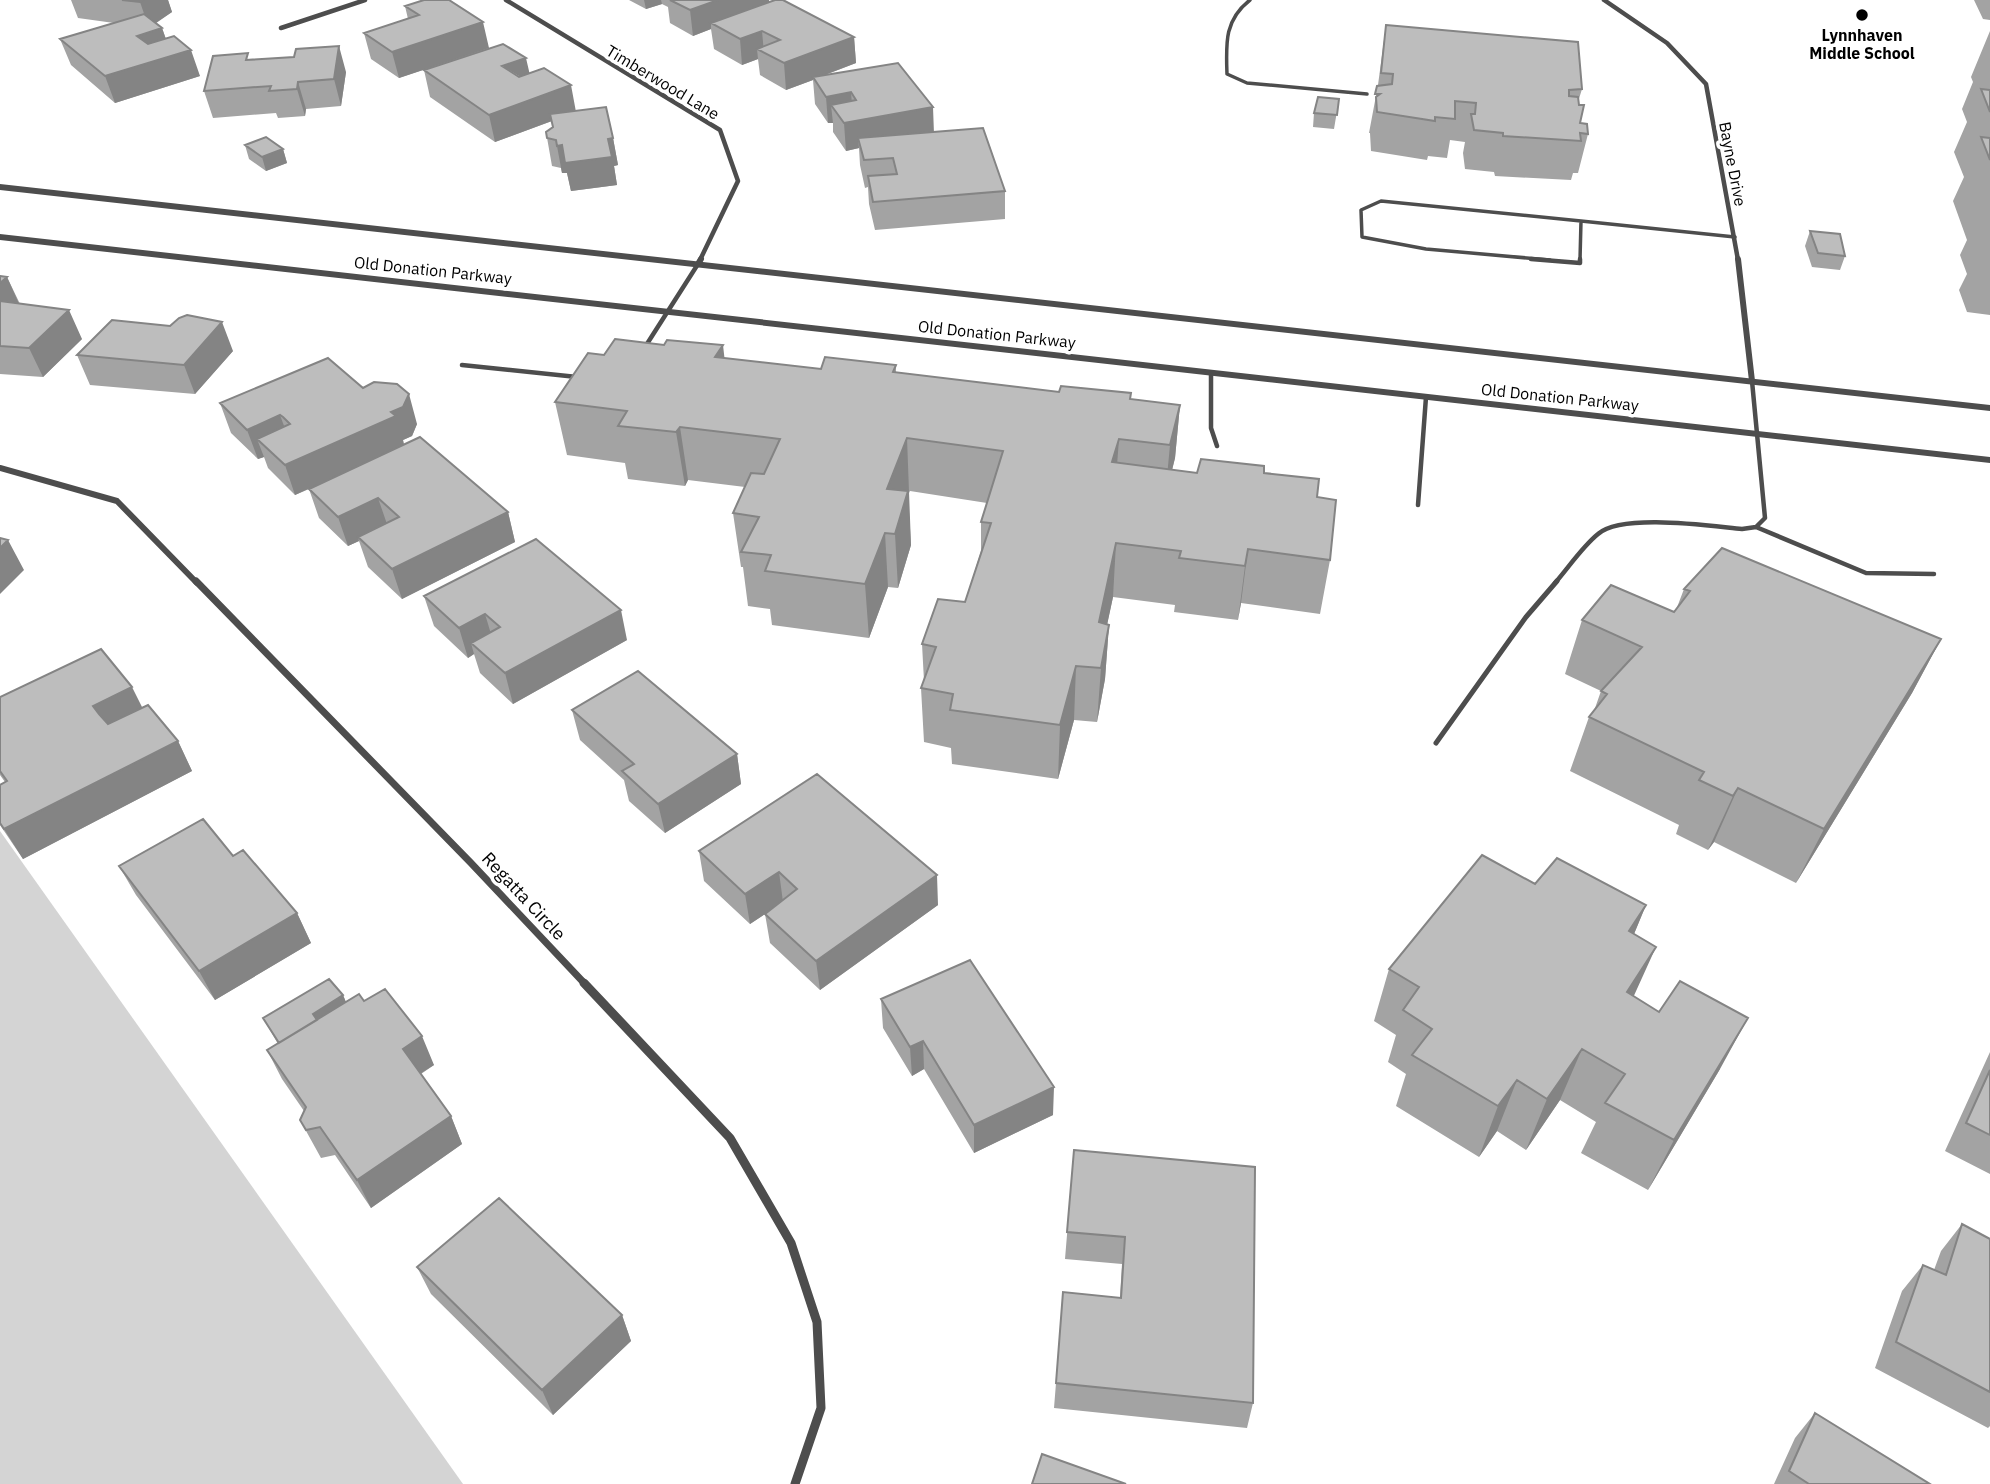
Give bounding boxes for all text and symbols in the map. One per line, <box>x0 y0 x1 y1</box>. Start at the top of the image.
marker: Lynnhaven Middle School <box>1854 7 1870 23</box>
place label: Lynnhaven Middle School <box>1809 25 1915 63</box>
street label: Timberwood Lane <box>603 40 724 124</box>
street label: Bayne Drive <box>1715 120 1751 208</box>
street label: Old Donation Parkway <box>353 252 513 288</box>
street label: Old Donation Parkway <box>917 316 1077 352</box>
street label: Old Donation Parkway <box>1480 379 1640 415</box>
street label: Regatta Circle <box>477 847 571 945</box>

